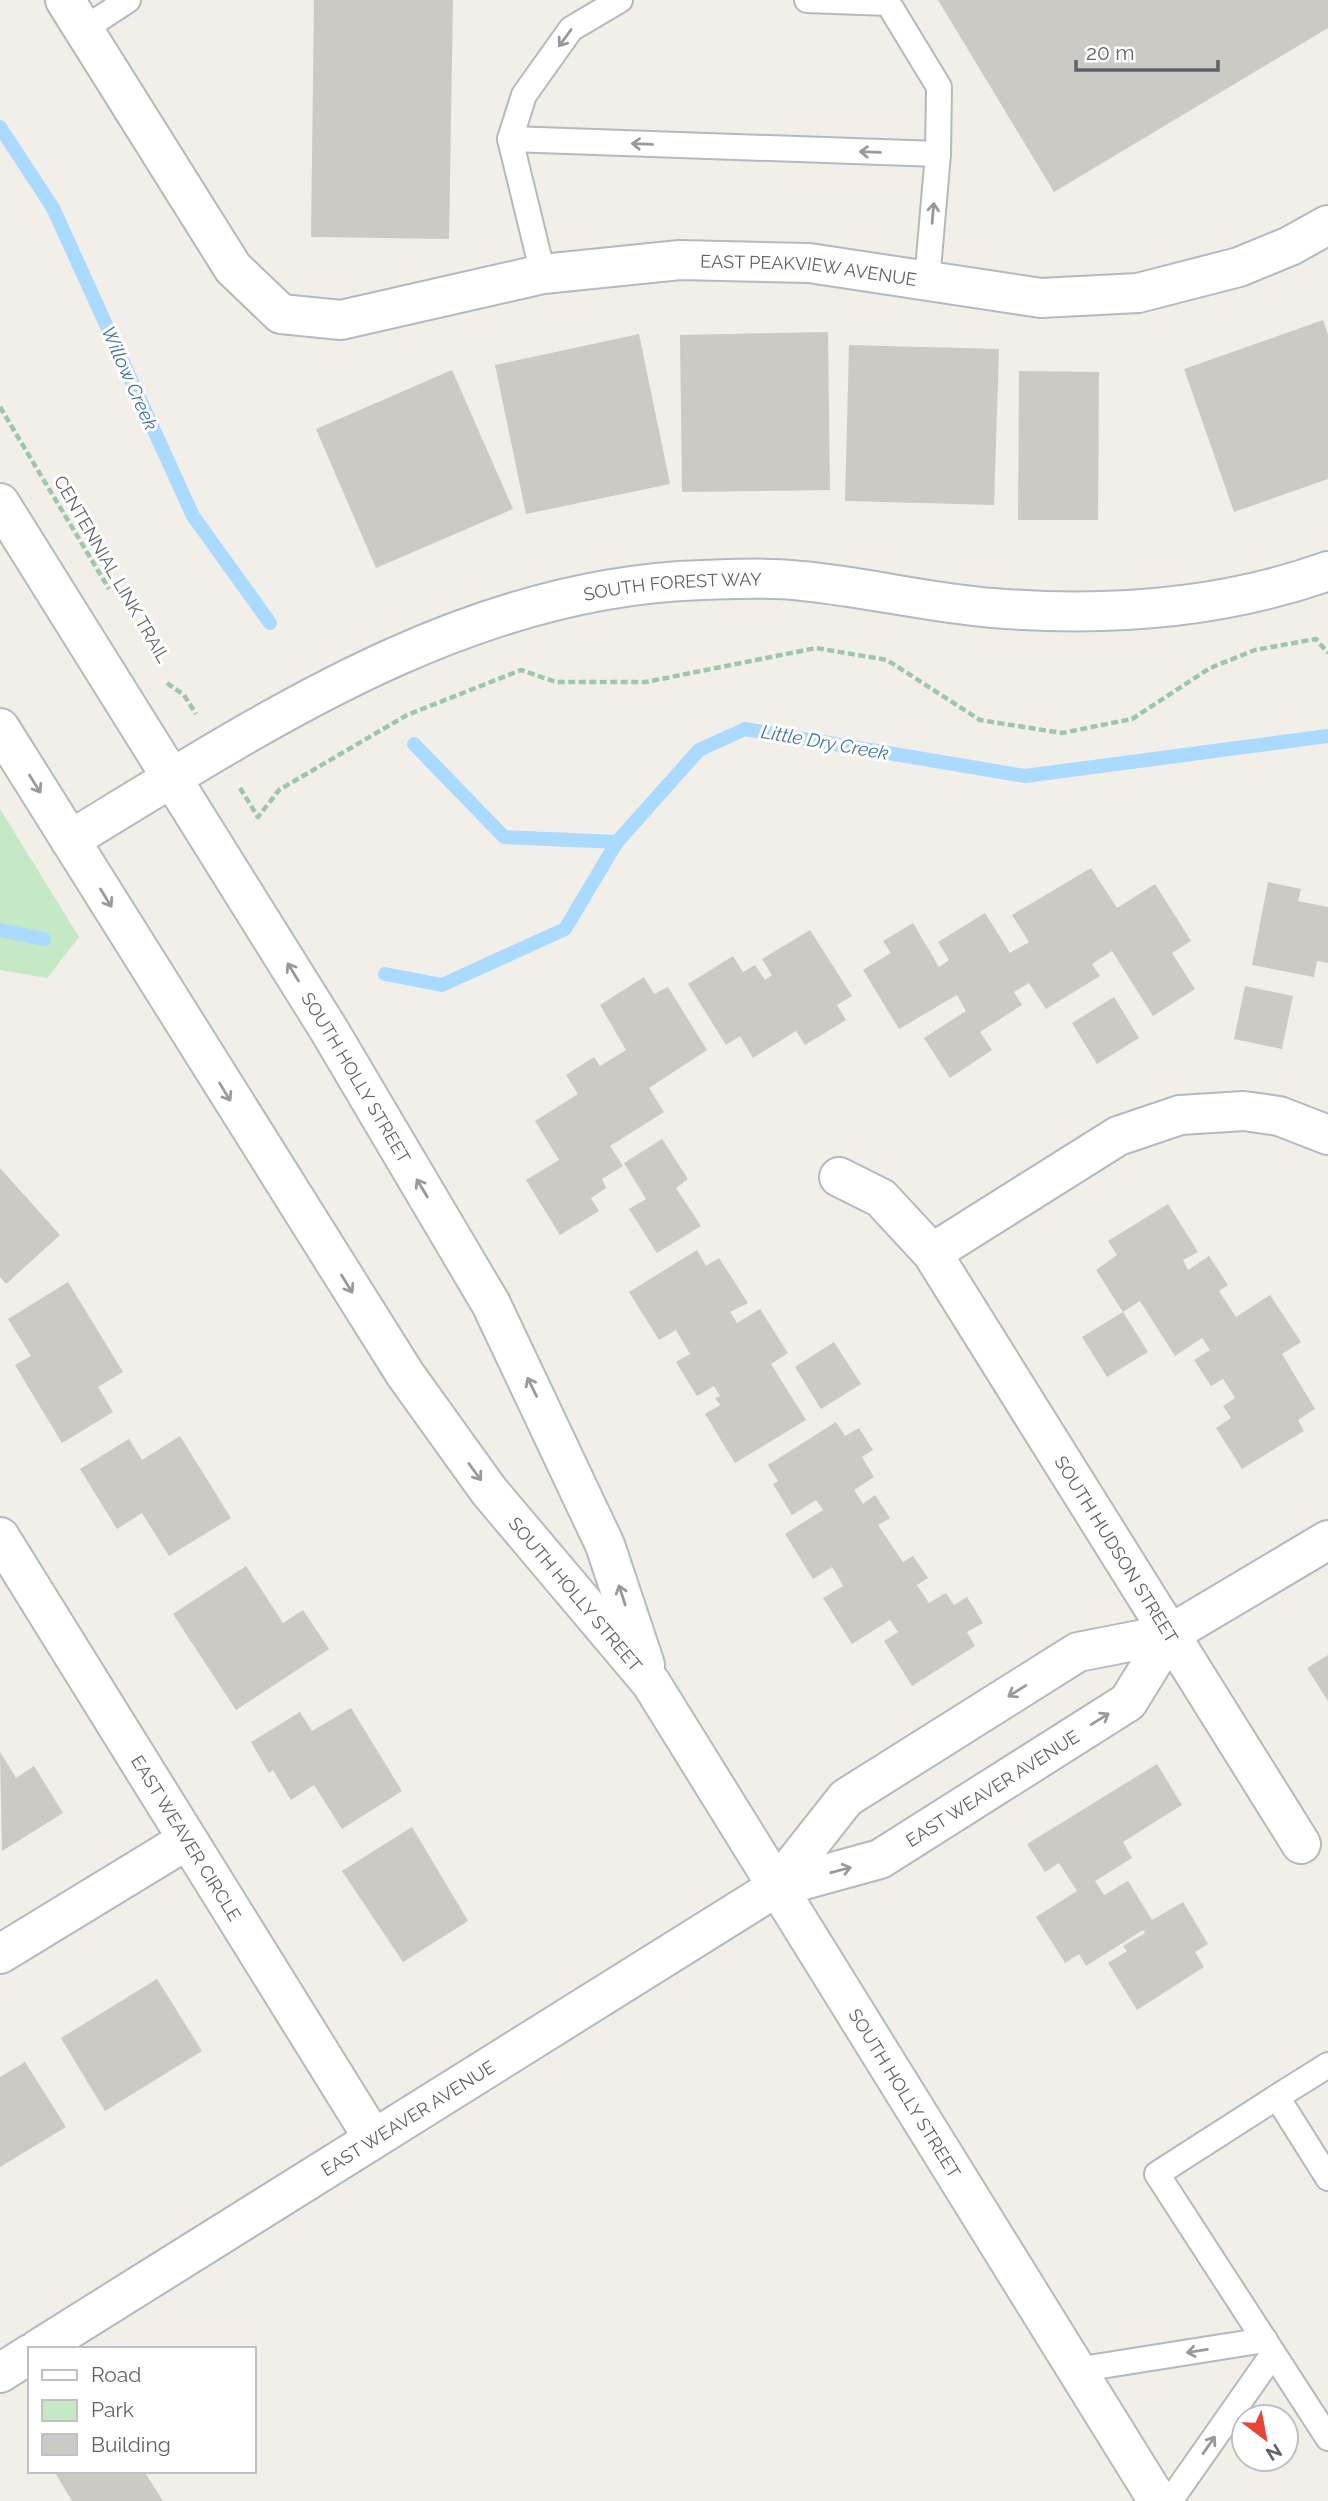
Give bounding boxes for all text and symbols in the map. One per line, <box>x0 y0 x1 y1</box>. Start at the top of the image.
scale bar <box>1076 28 1218 72</box>
one-way arrow <box>557 29 572 47</box>
text: 20 m <box>1086 40 1134 65</box>
one-way arrow <box>631 137 654 150</box>
one-way arrow <box>858 145 881 158</box>
one-way arrow <box>927 203 940 225</box>
street label: EAST PEAKVIEW AVENUE <box>700 250 918 290</box>
water label: Willow Creek <box>97 323 163 433</box>
street label: CENTENNIAL LINK TRAIL <box>50 472 174 667</box>
street label: SOUTH FOREST WAY <box>582 568 762 604</box>
water label: Little Dry Creek <box>760 720 890 764</box>
one-way arrow <box>29 773 43 793</box>
one-way arrow <box>99 888 113 908</box>
one-way arrow <box>285 962 299 982</box>
street label: SOUTH HOLLY STREET <box>297 988 416 1166</box>
one-way arrow <box>219 1081 233 1101</box>
one-way arrow <box>415 1178 429 1198</box>
one-way arrow <box>341 1273 355 1293</box>
one-way arrow <box>524 1377 538 1398</box>
street label: SOUTH HUDSON STREET <box>1051 1452 1183 1646</box>
one-way arrow <box>468 1462 482 1481</box>
street label: SOUTH HOLLY STREET <box>505 1513 647 1675</box>
one-way arrow <box>615 1585 627 1607</box>
one-way arrow <box>1008 1683 1027 1698</box>
one-way arrow <box>1090 1712 1109 1727</box>
street label: EAST WEAVER AVENUE <box>902 1725 1083 1851</box>
street label: EAST WEAVER CIRCLE <box>127 1751 246 1925</box>
one-way arrow <box>829 1863 852 1876</box>
street label: SOUTH HOLLY STREET <box>845 2005 965 2181</box>
street label: EAST WEAVER AVENUE <box>317 2056 498 2180</box>
one-way arrow <box>1186 2345 1209 2358</box>
legend <box>28 2347 256 2473</box>
text: Road <box>91 2362 141 2387</box>
text: Park <box>91 2397 134 2422</box>
north arrow <box>1230 2403 1300 2473</box>
text: Building <box>91 2432 171 2457</box>
one-way arrow <box>1202 2436 1216 2455</box>
text: N <box>1262 2439 1286 2466</box>

